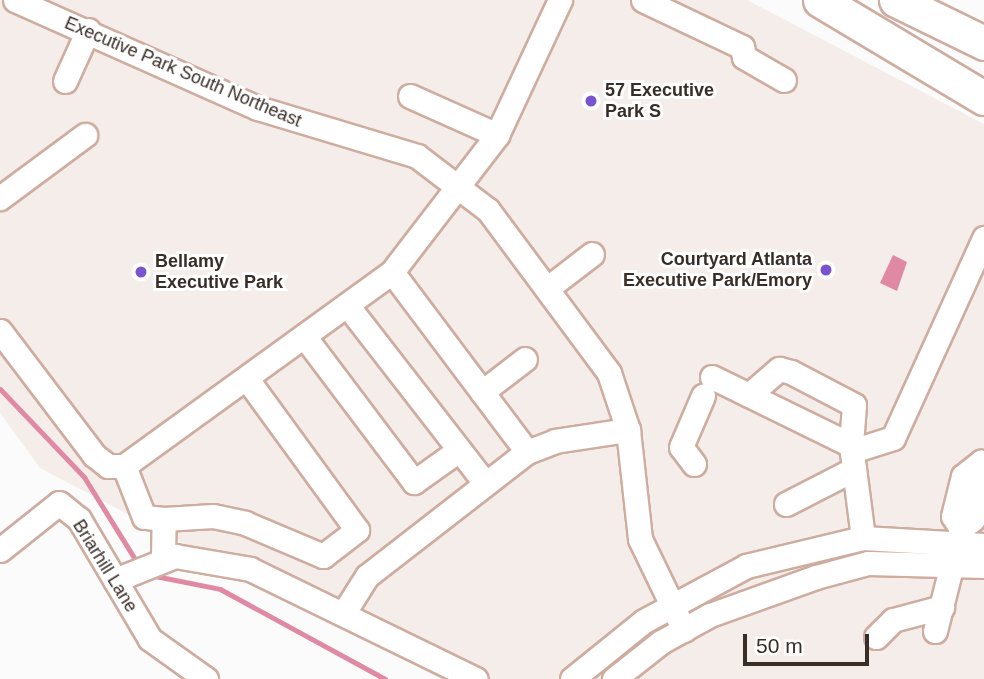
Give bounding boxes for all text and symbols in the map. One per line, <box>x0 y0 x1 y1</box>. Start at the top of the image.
street label: Executive Park South Northeast <box>61 12 305 132</box>
place label: 57 Executive Park S <box>605 80 714 122</box>
marker: 57 Executive Park S <box>583 93 599 109</box>
place label: Courtyard Atlanta Executive Park/Emory <box>623 249 812 292</box>
place label: Bellamy Executive Park <box>155 251 283 294</box>
marker: Courtyard Atlanta Executive Park/Emory <box>818 262 834 278</box>
marker: Bellamy Executive Park <box>133 264 149 280</box>
street label: Briarhill Lane <box>68 516 142 616</box>
scale bar <box>746 620 872 664</box>
text: 50 m <box>756 634 803 657</box>

